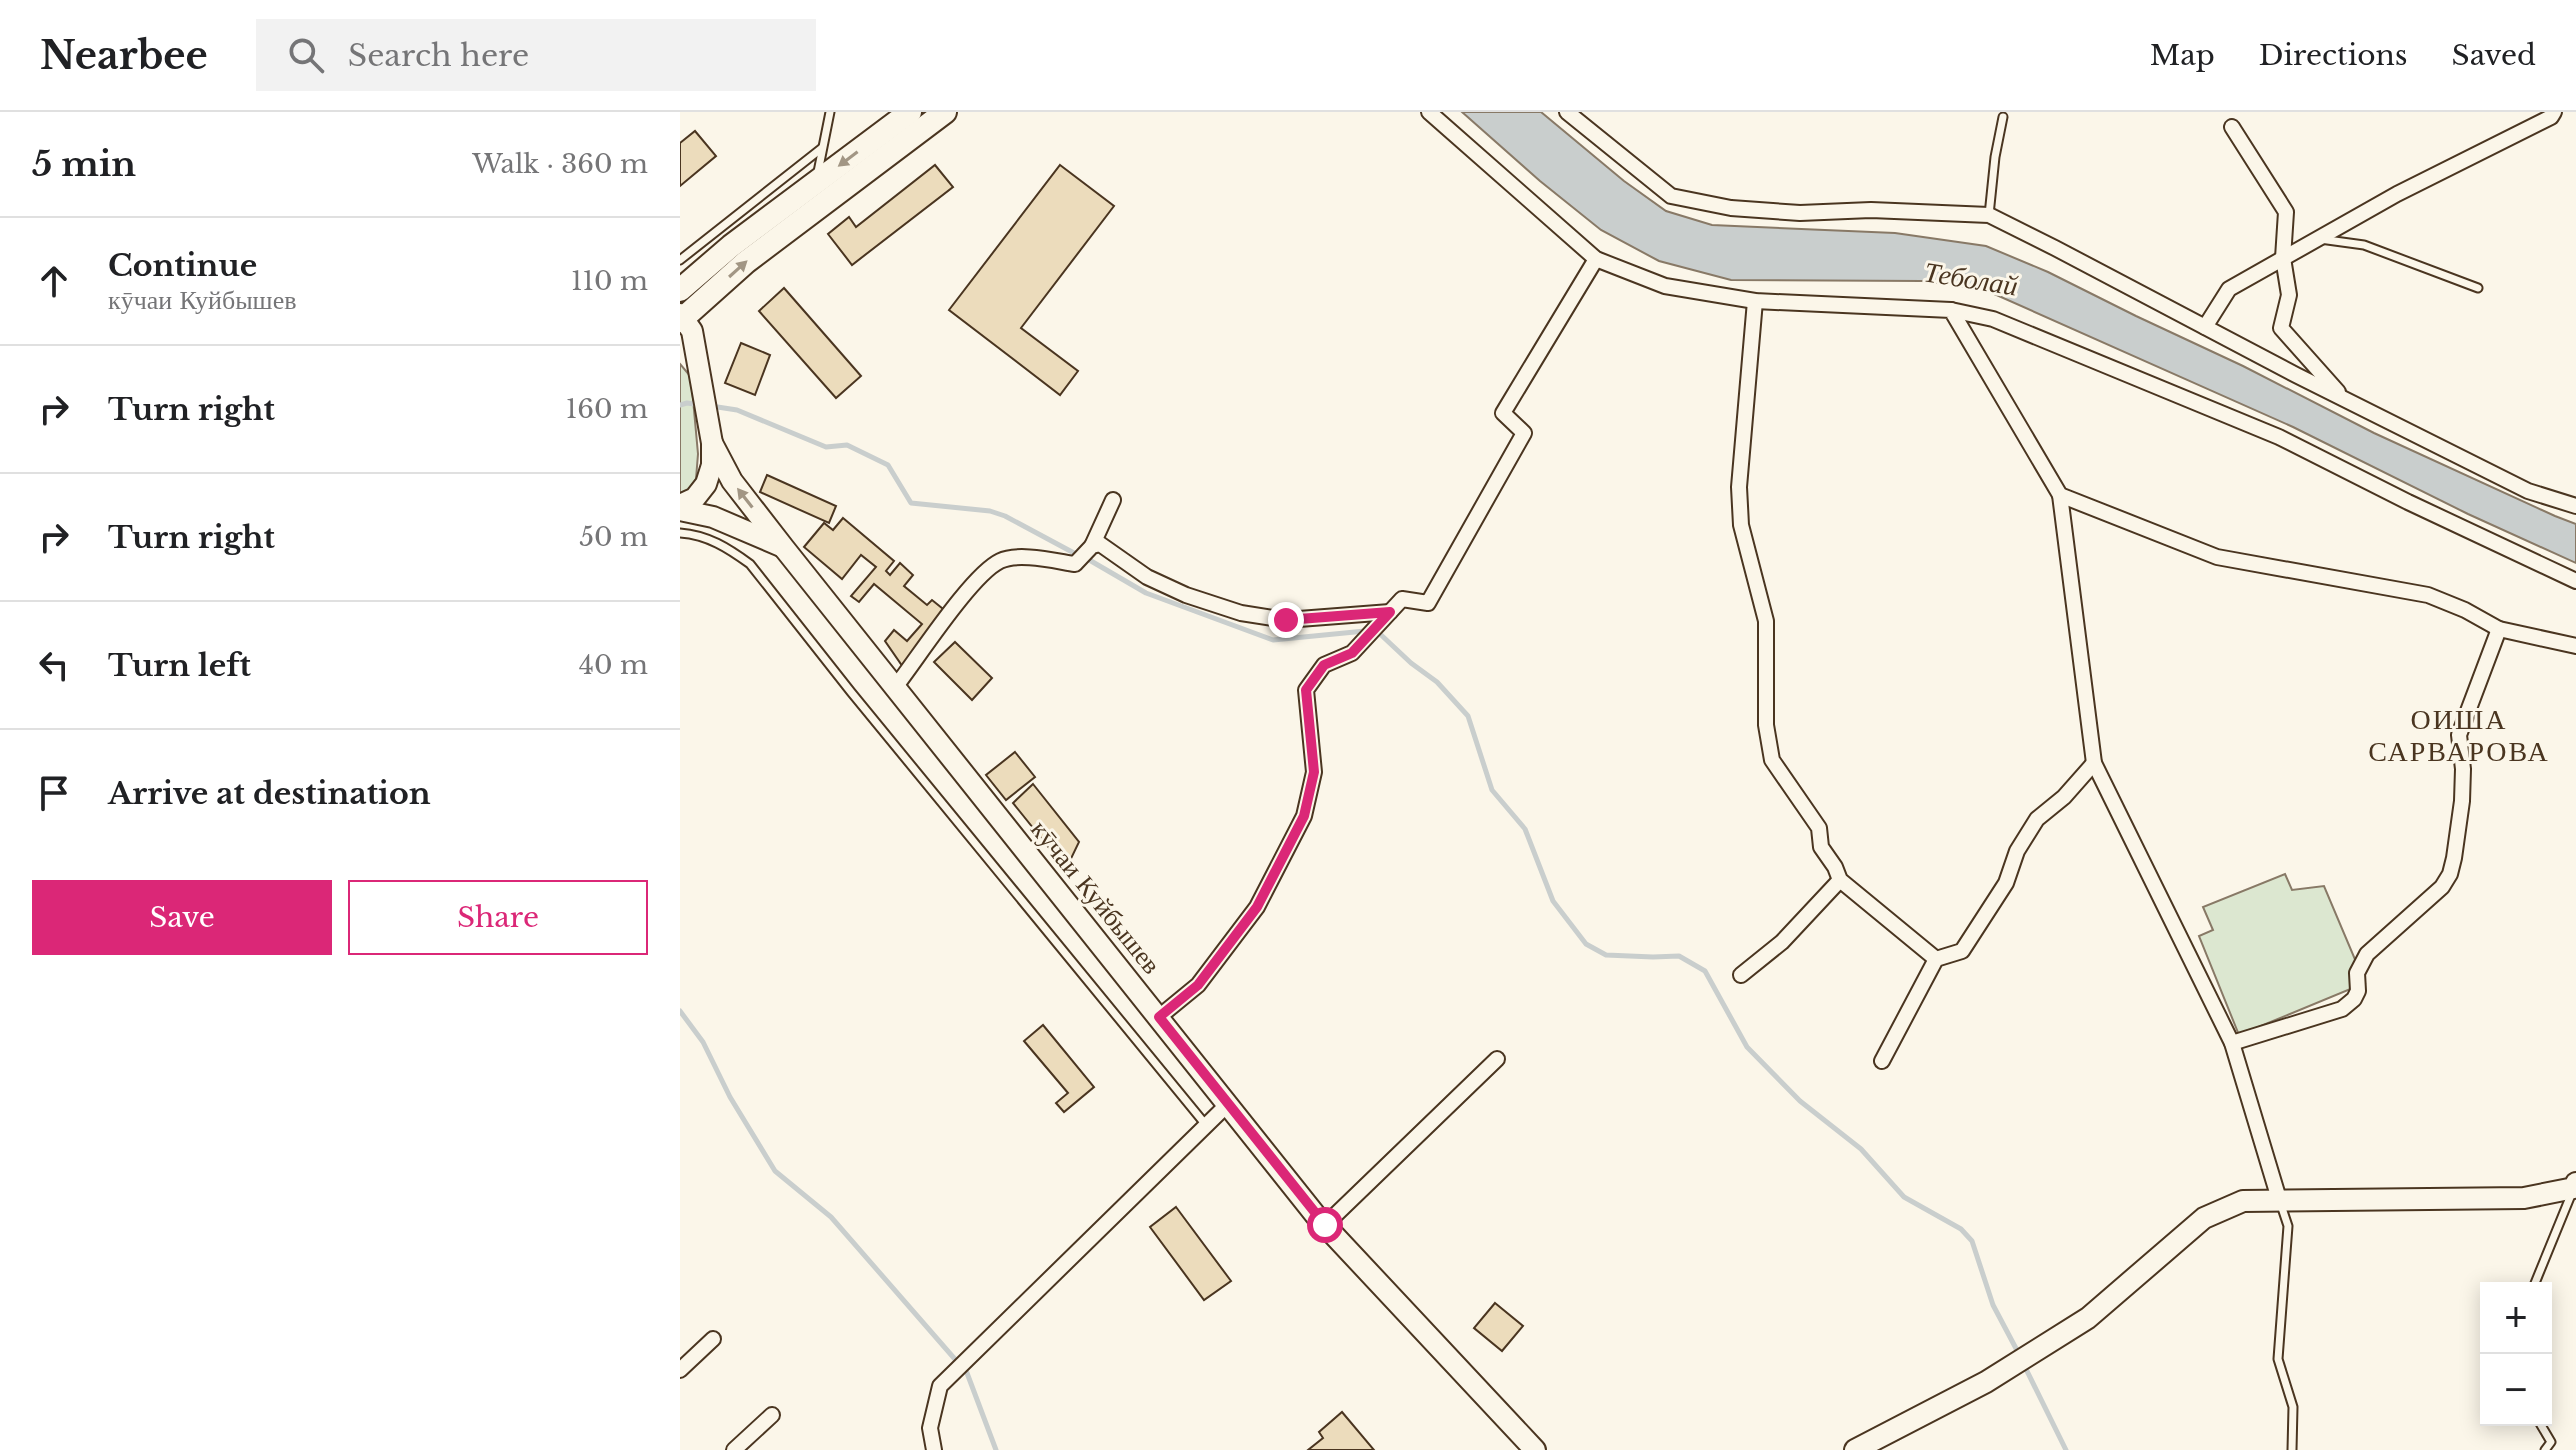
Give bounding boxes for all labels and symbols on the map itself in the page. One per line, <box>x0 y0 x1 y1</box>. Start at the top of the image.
one-way arrow <box>838 150 858 166</box>
water label: Теболай <box>1922 254 2020 304</box>
one-way arrow <box>727 261 747 278</box>
one-way arrow <box>737 487 754 508</box>
route end <box>1268 602 1304 638</box>
district label: ОИША САРВАРОВА <box>2368 702 2550 769</box>
street label: кӯчаи Куйбышев <box>1024 814 1168 980</box>
route start <box>1307 1207 1343 1243</box>

